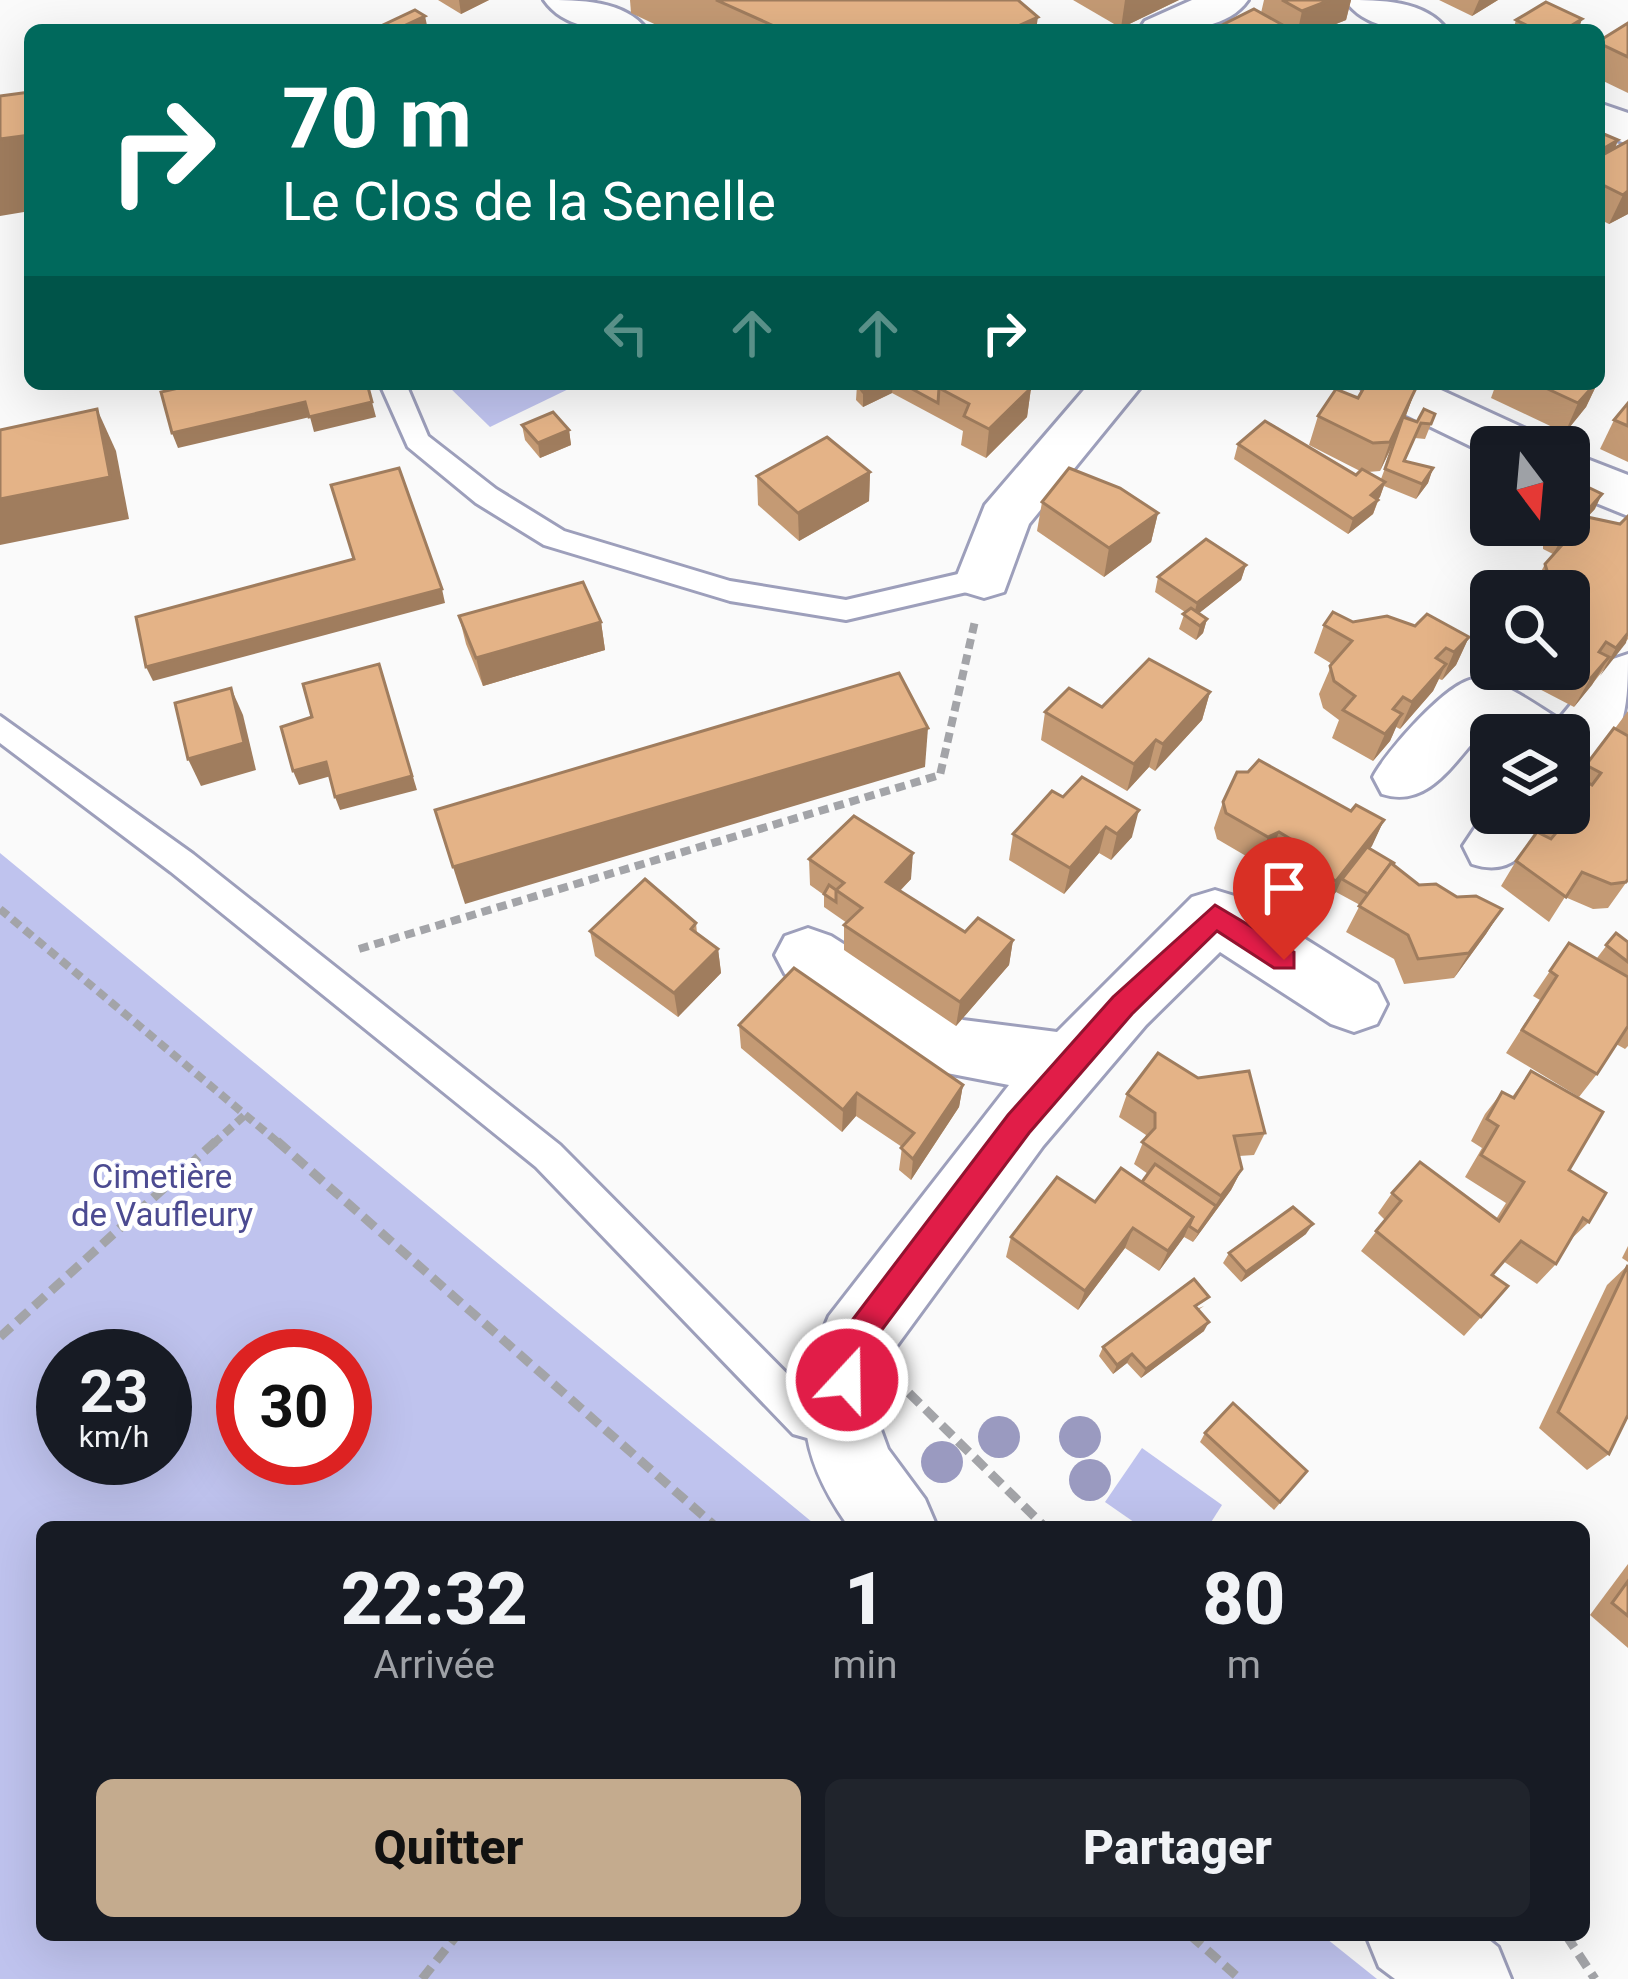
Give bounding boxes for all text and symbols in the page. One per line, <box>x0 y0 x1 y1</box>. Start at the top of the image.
text: 70 m <box>282 69 472 168</box>
icon: right <box>84 72 240 228</box>
text: Le Clos de la Senelle <box>282 170 776 233</box>
icon: left <box>593 300 659 366</box>
icon: ahead <box>719 300 785 366</box>
icon: ahead <box>845 300 911 366</box>
icon: right <box>971 300 1037 366</box>
north arrow <box>1470 426 1590 546</box>
map controls <box>1470 426 1590 834</box>
button: search <box>1470 570 1590 690</box>
button: layers <box>1470 714 1590 834</box>
pin <box>1233 837 1335 960</box>
icon: arrive <box>1251 855 1317 921</box>
park label: Cimetière de Vaufleury <box>71 1157 253 1234</box>
position arrow <box>784 1317 910 1443</box>
speed limit sign: 30 <box>216 1329 372 1485</box>
text: 23 <box>80 1356 148 1427</box>
text: km/h <box>79 1419 149 1454</box>
text: 22:32 <box>341 1557 528 1642</box>
text: 1 <box>844 1557 886 1642</box>
text: 80 <box>1202 1557 1285 1642</box>
text: Arrivée <box>374 1642 495 1688</box>
text: min <box>832 1642 898 1688</box>
text: m <box>1227 1642 1261 1688</box>
button: Quitter <box>96 1779 801 1917</box>
button: Partager <box>825 1779 1530 1917</box>

